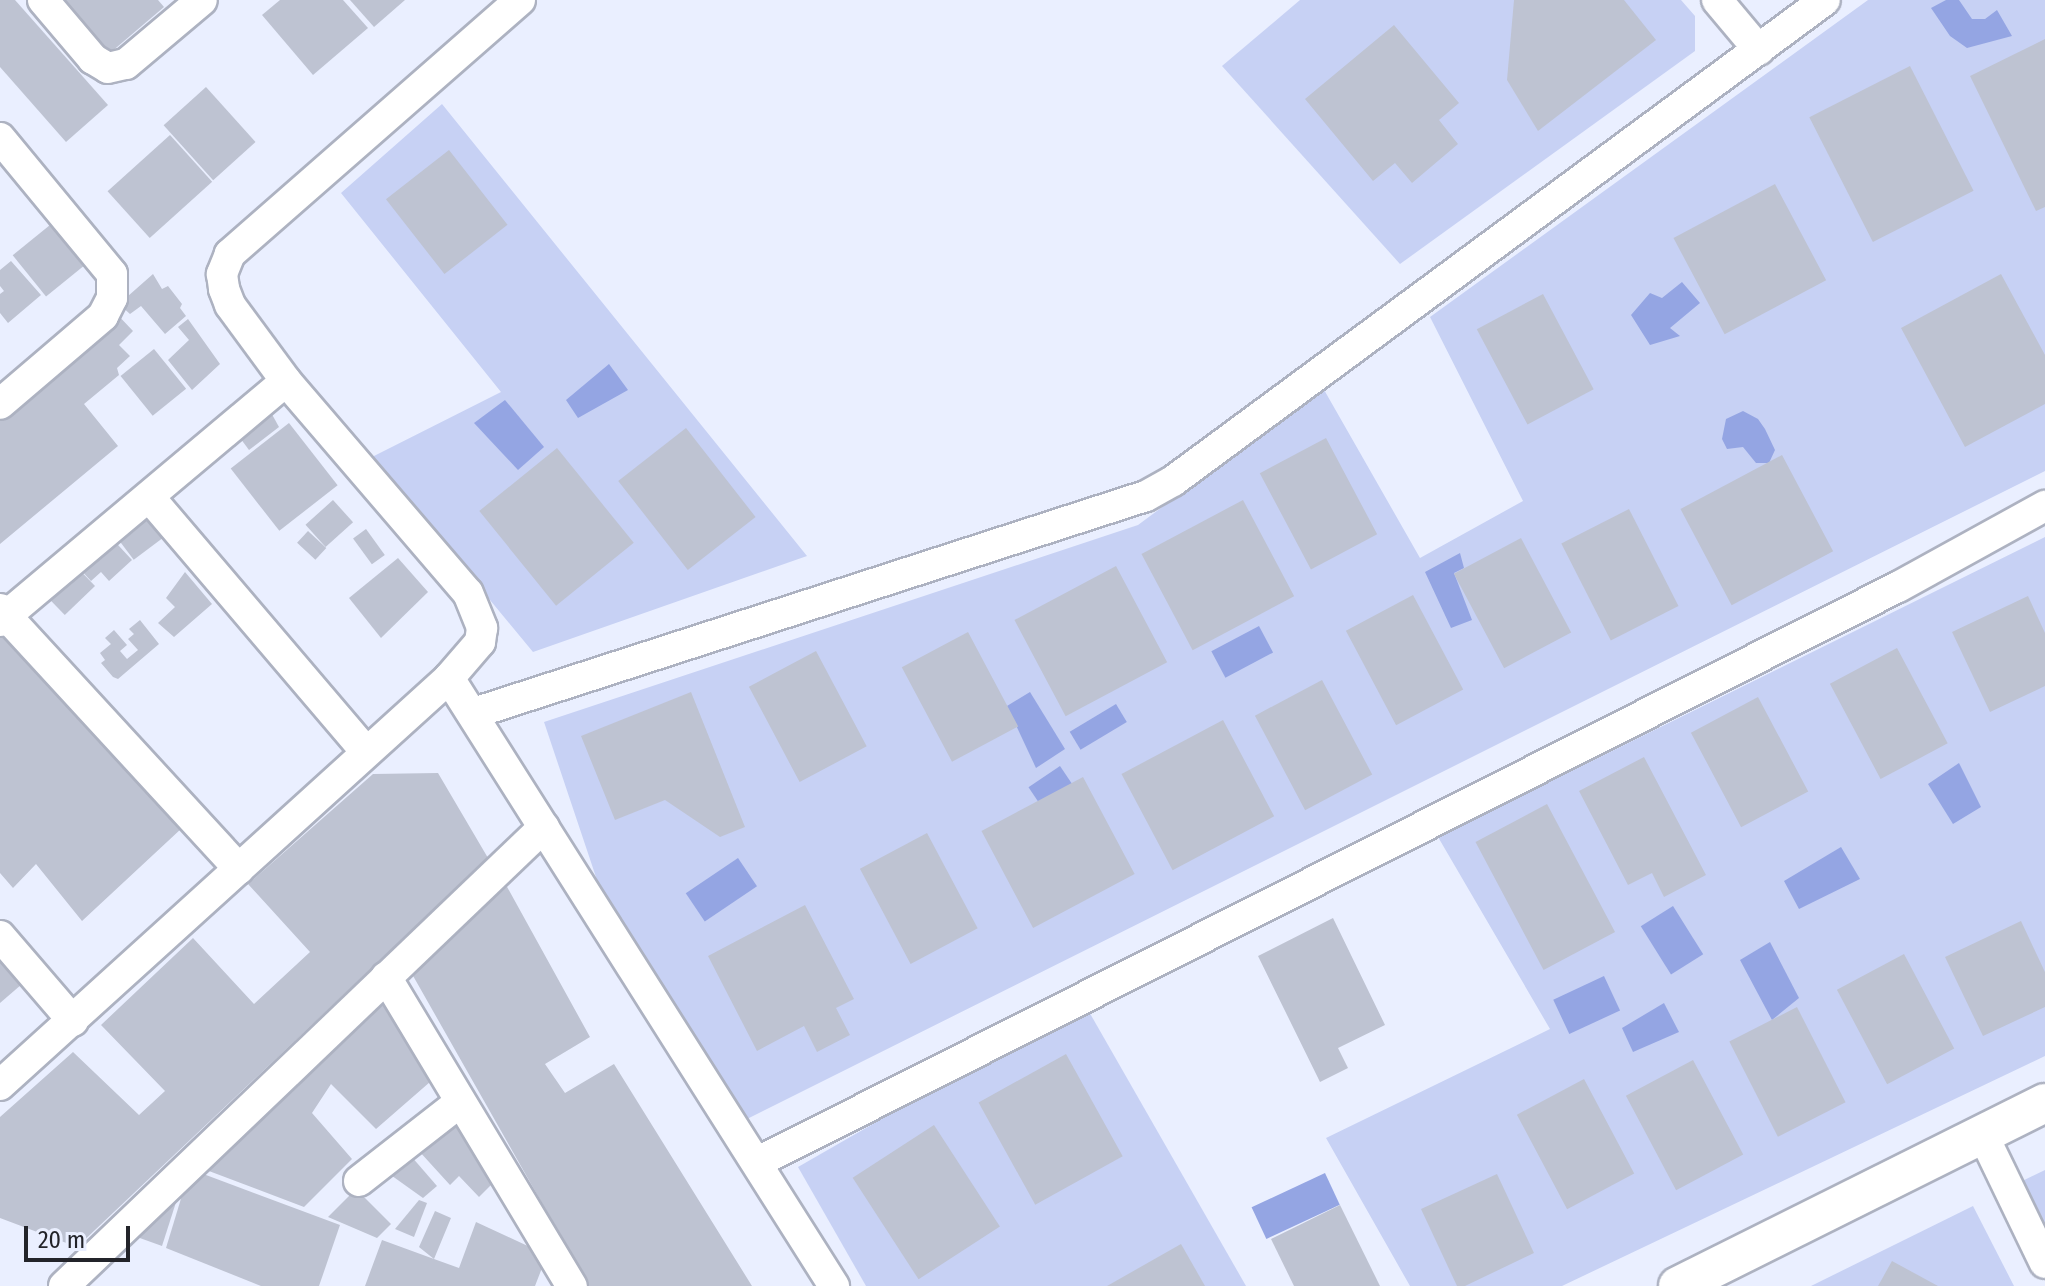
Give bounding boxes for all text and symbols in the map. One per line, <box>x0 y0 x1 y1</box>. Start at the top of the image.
scale bar <box>28 1210 134 1260</box>
text: 20 m <box>38 1226 85 1254</box>

